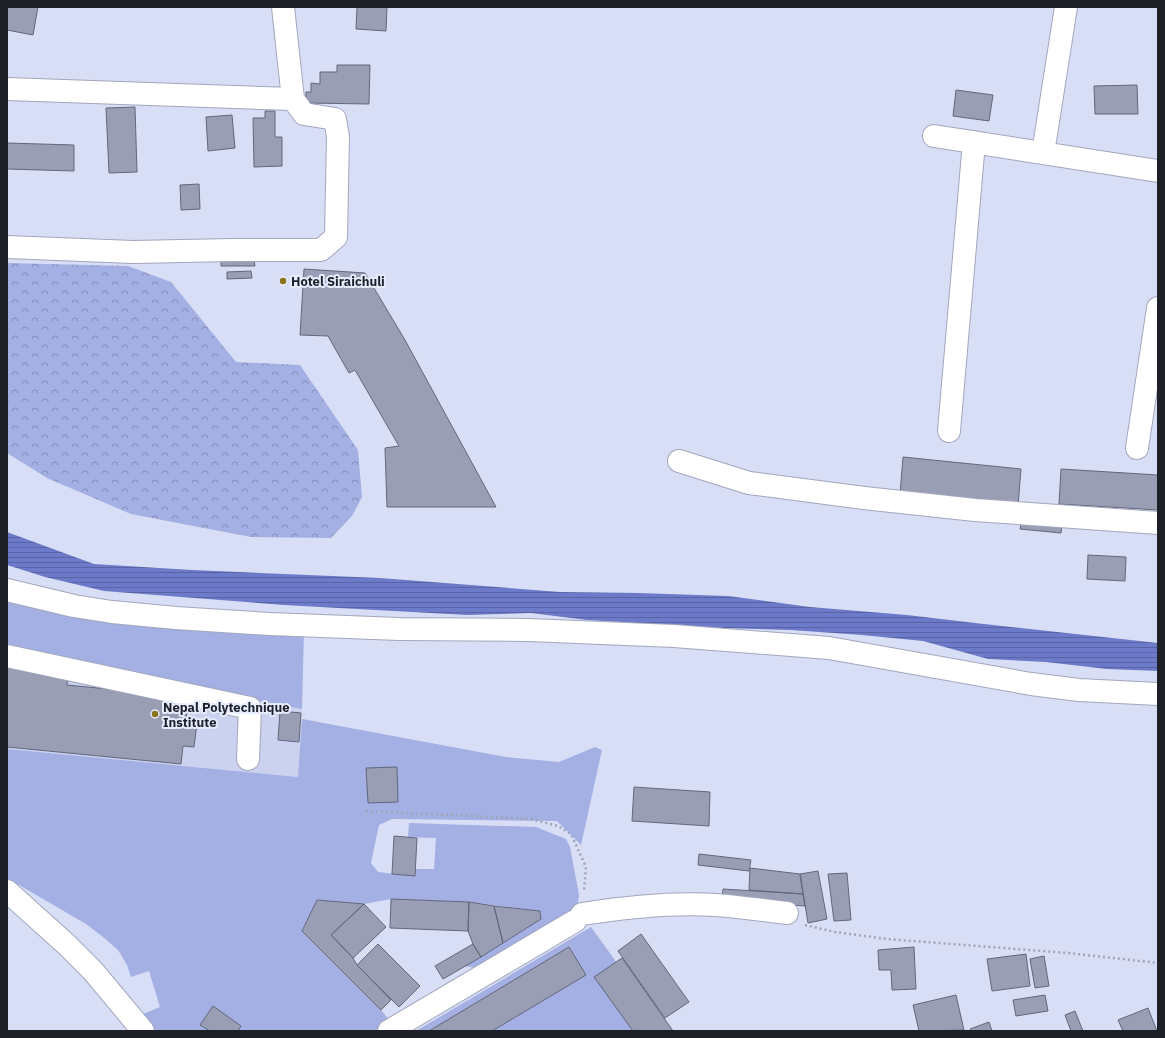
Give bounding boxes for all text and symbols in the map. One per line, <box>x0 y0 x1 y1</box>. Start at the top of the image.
place label: Hotel Siraichuli <box>291 273 385 290</box>
marker: Hotel Siraichuli <box>278 276 288 286</box>
place label: Nepal Polytechnique Institute <box>163 699 290 731</box>
marker: Nepal Polytechnique Institute <box>150 709 160 719</box>

